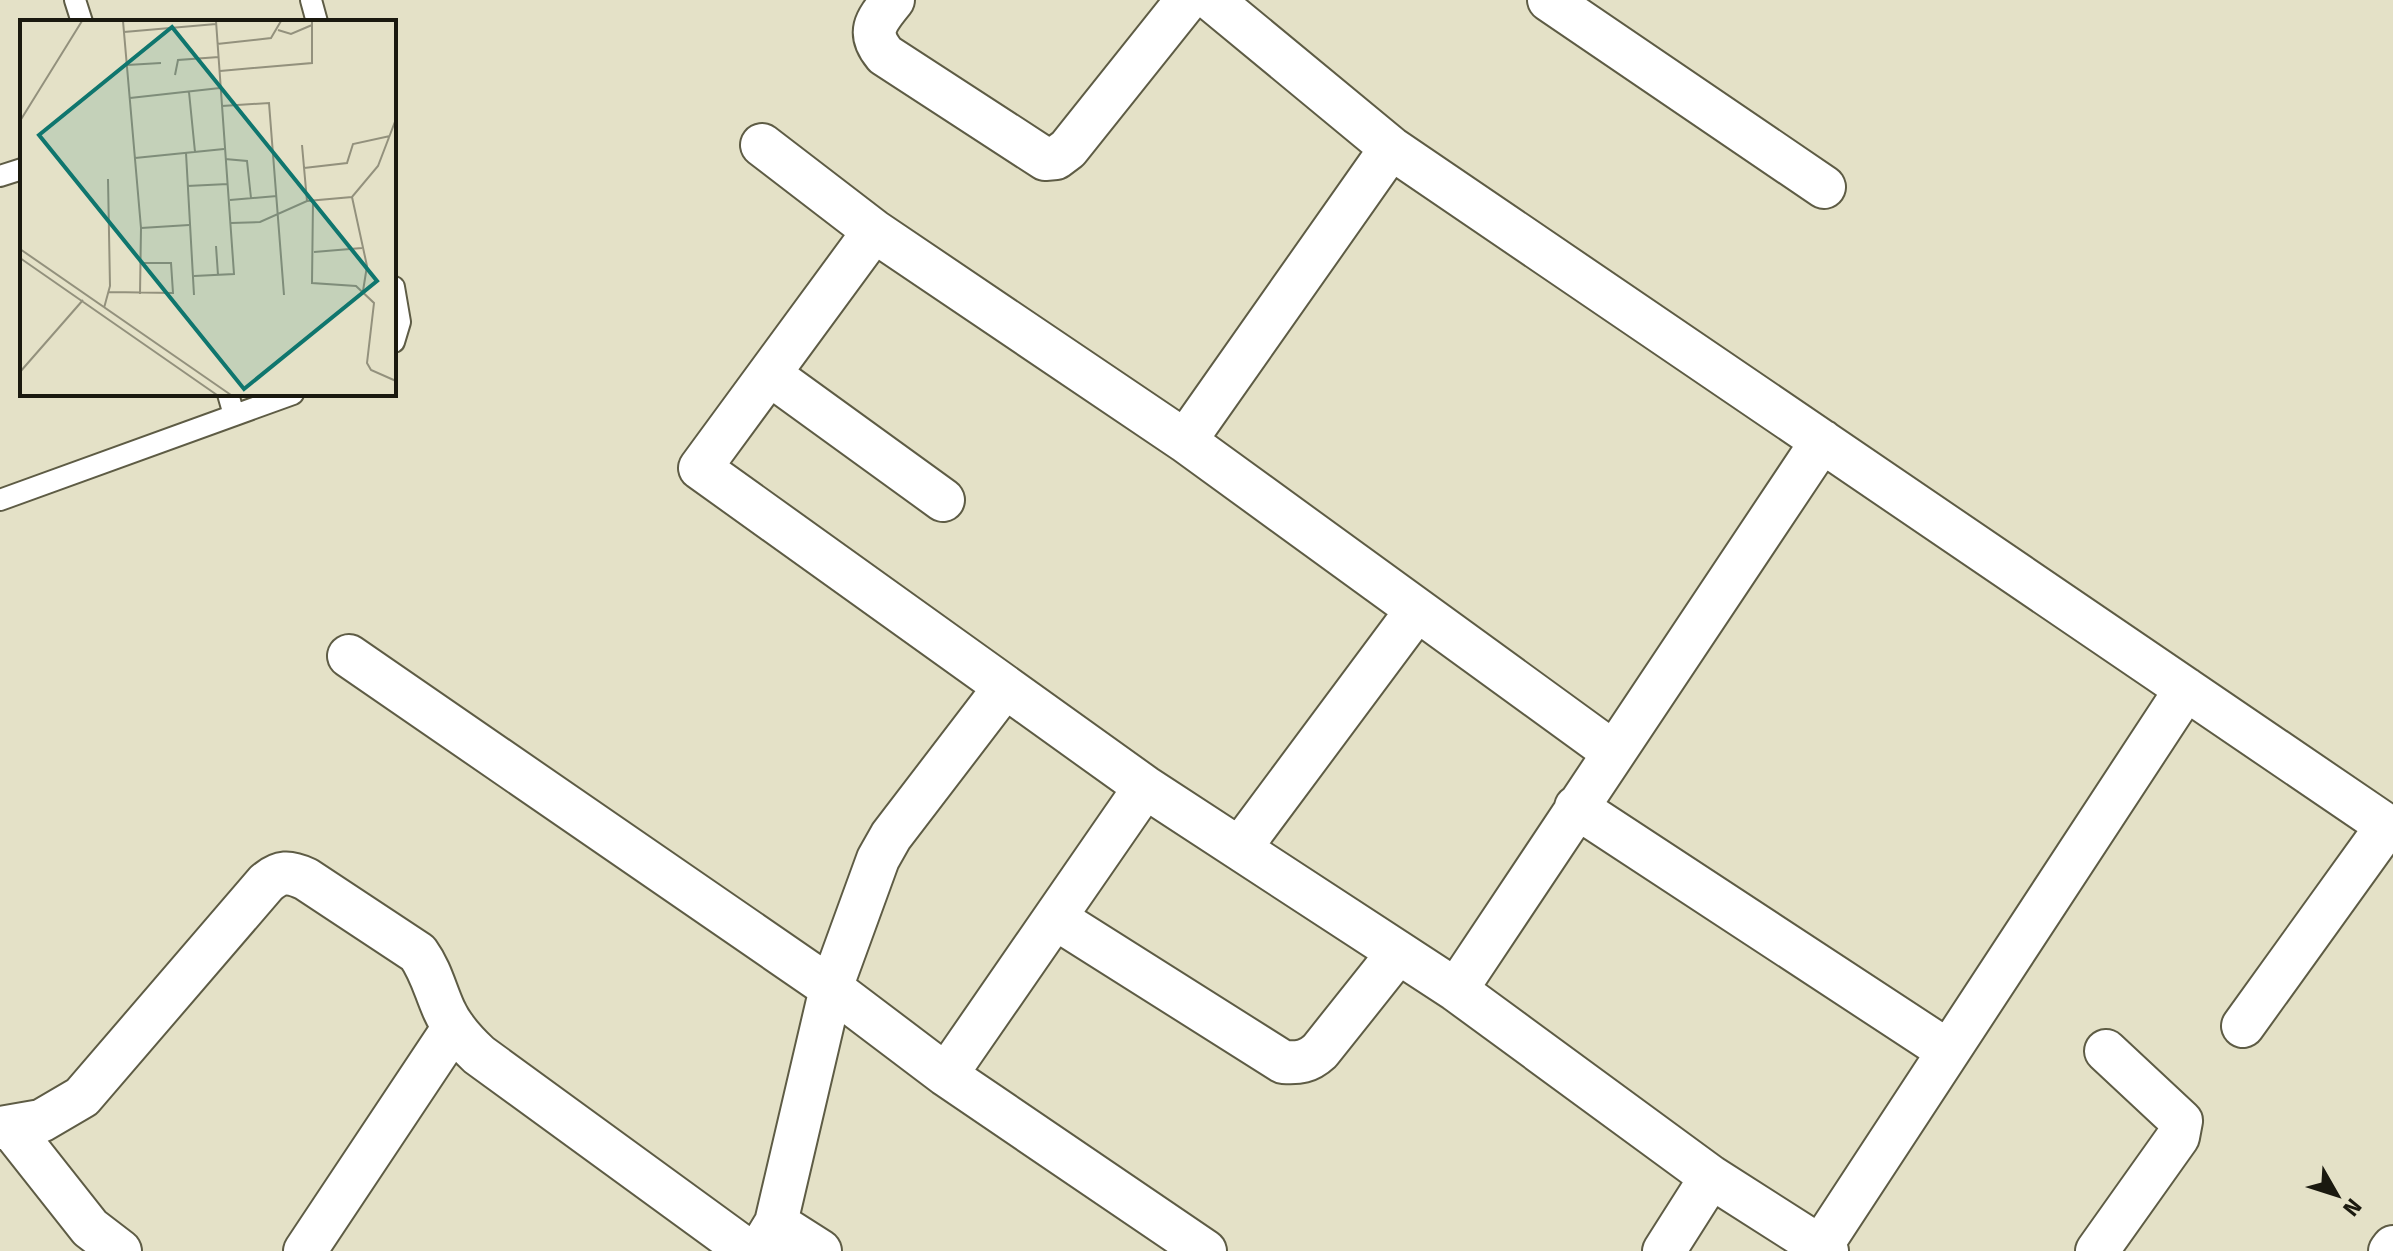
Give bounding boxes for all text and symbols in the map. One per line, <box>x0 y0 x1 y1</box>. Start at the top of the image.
inset map <box>20 20 396 396</box>
north arrow <box>2297 1155 2377 1235</box>
text: N <box>2337 1193 2367 1221</box>

